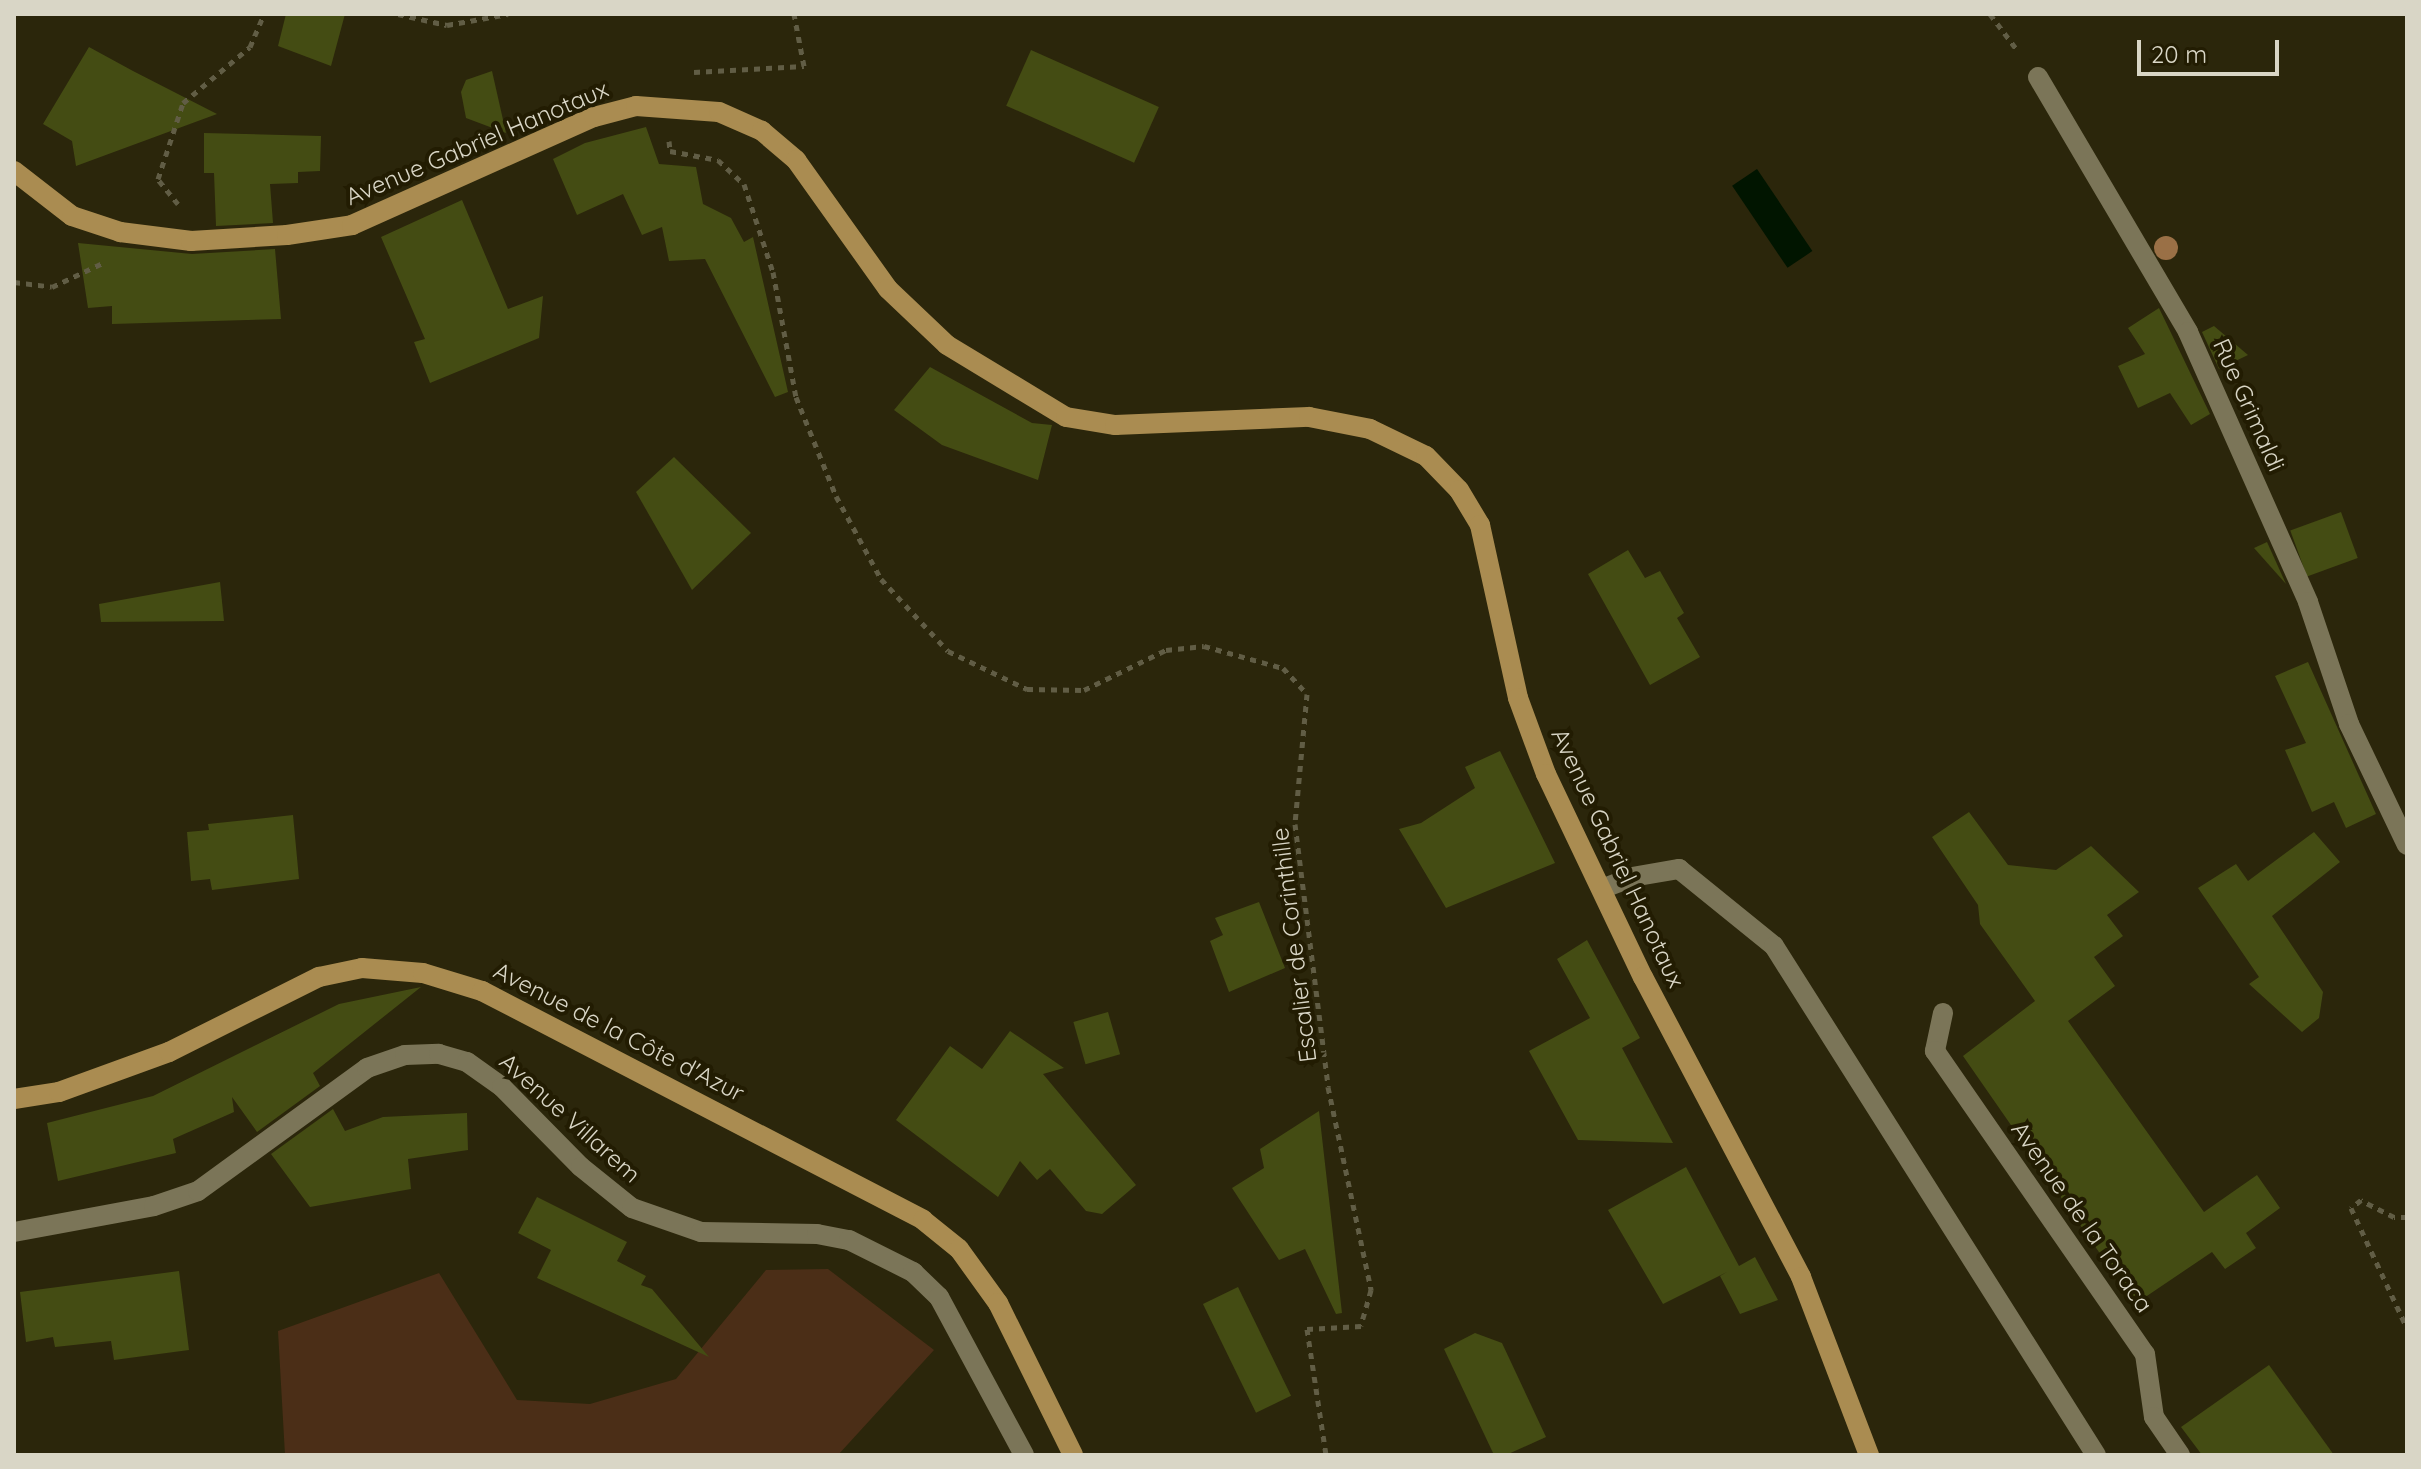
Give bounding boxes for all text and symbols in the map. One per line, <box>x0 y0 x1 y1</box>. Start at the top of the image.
scale bar <box>2141 24 2283 74</box>
text: 20 m <box>2151 39 2207 69</box>
street label: Avenue Gabriel Hanotaux <box>341 75 613 211</box>
street label: Rue Grimaldi <box>2207 334 2291 476</box>
street label: Avenue Gabriel Hanotaux <box>1545 724 1691 992</box>
street label: Escalier de Corinthille <box>1265 826 1323 1064</box>
street label: Avenue de la Côte d'Azur <box>489 956 749 1108</box>
street label: Avenue Villarem <box>494 1047 646 1189</box>
street label: Avenue de la Toraca <box>2005 1116 2159 1318</box>

